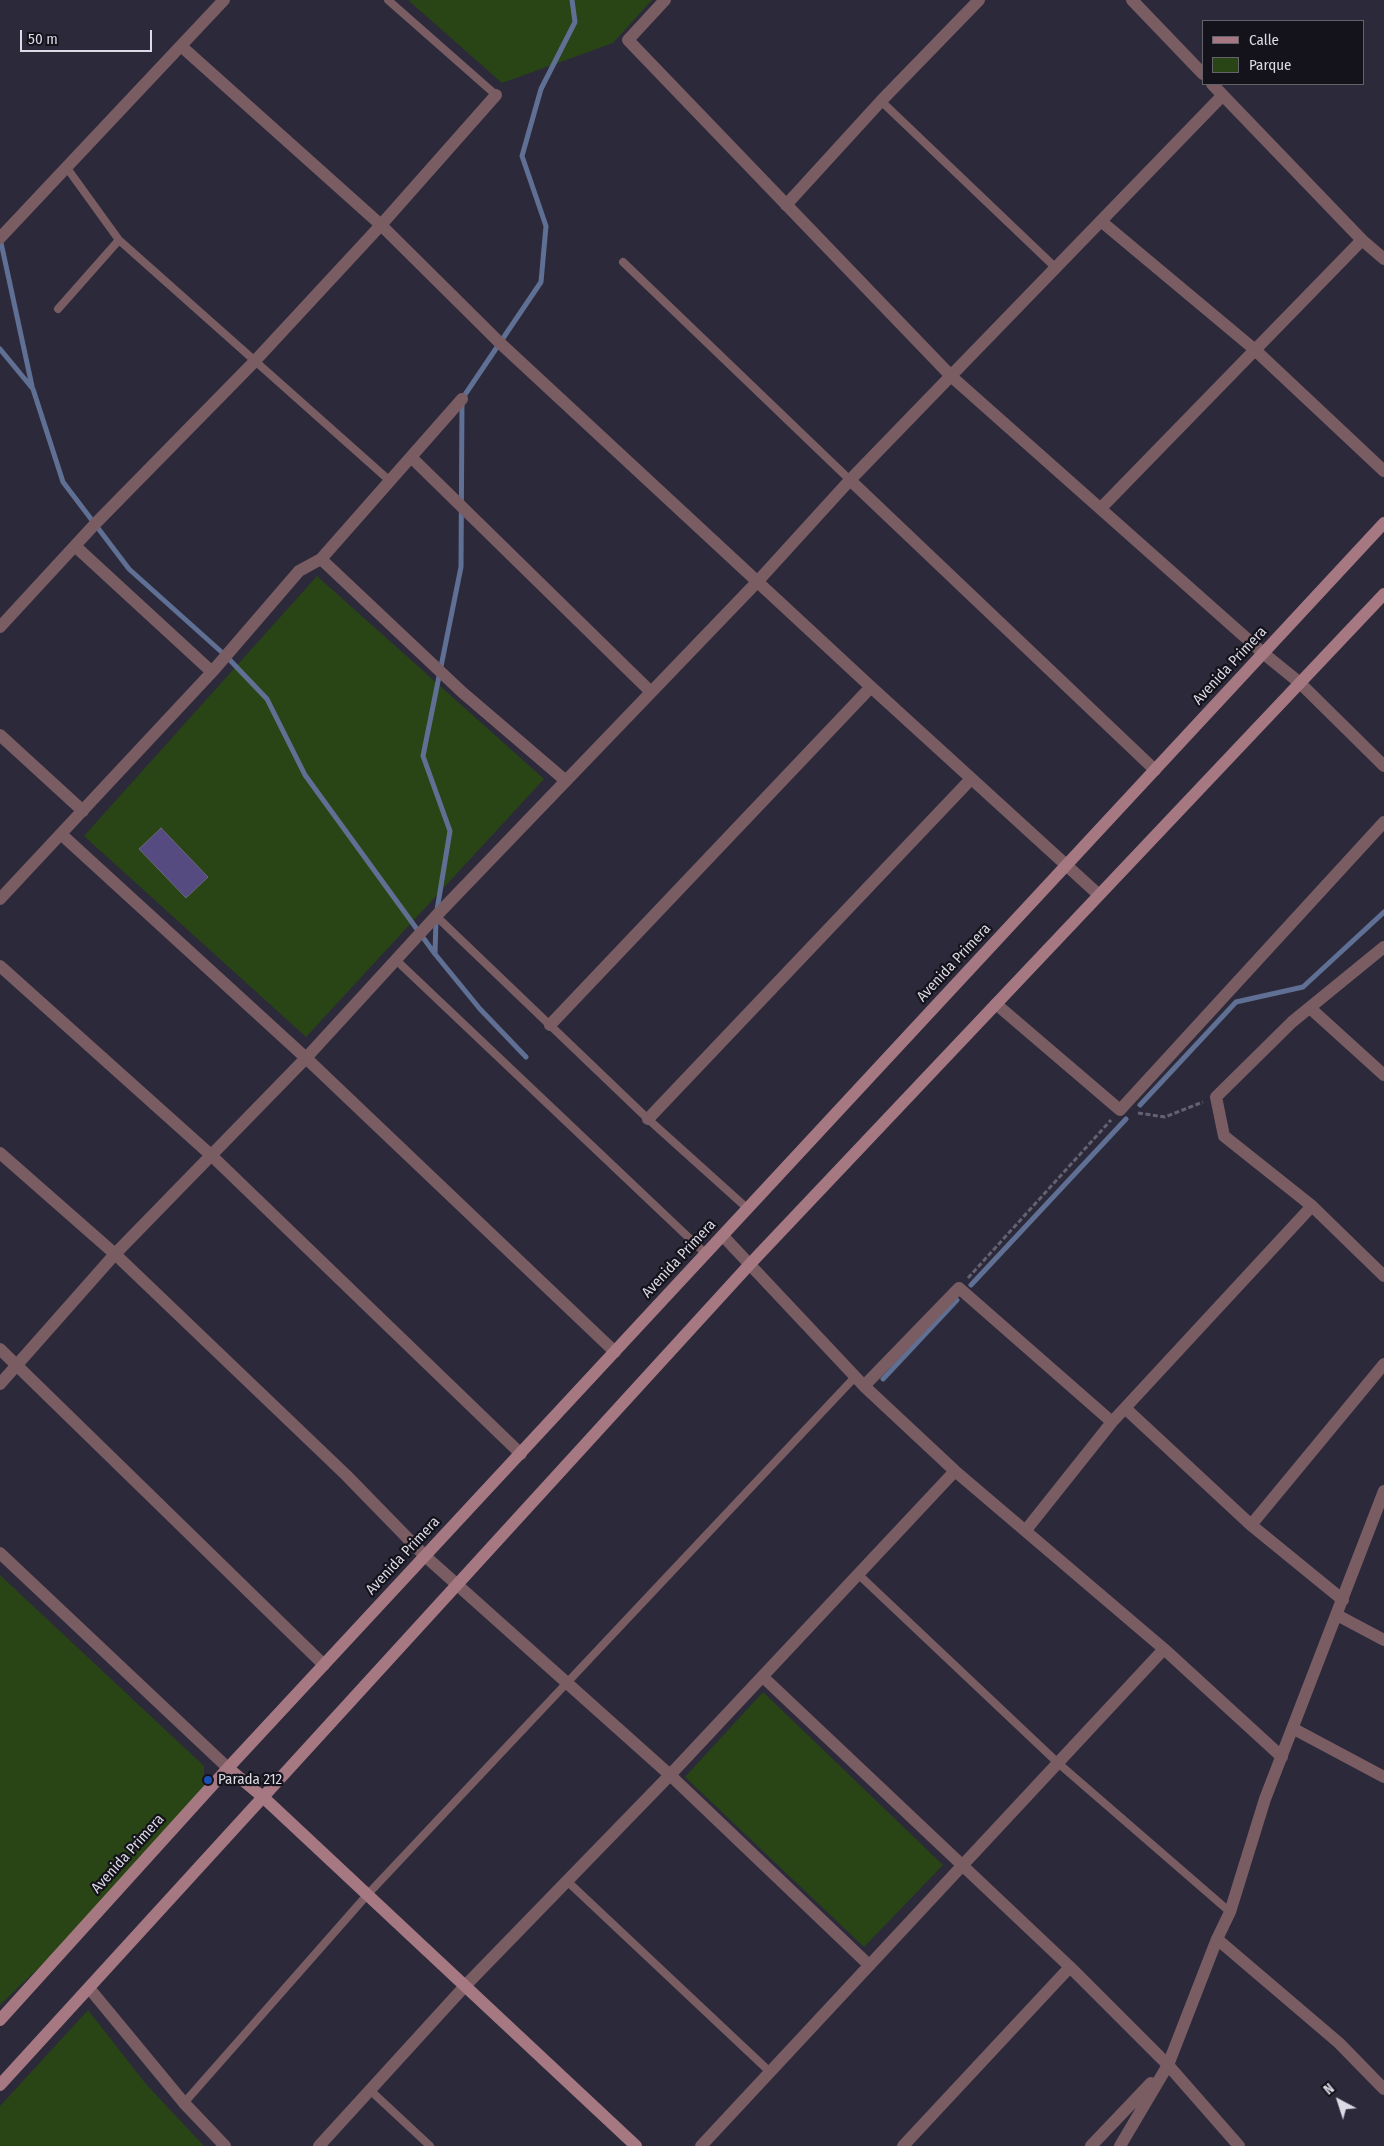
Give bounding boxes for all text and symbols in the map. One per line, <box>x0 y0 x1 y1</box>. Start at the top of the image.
scale bar <box>22 20 155 52</box>
legend <box>1202 20 1364 85</box>
text: 50 m <box>28 30 58 48</box>
text: Calle <box>1249 31 1279 49</box>
text: Parque <box>1249 56 1292 74</box>
street label: Avenida Primera <box>1189 623 1271 709</box>
street label: Avenida Primera <box>913 920 995 1006</box>
street label: Avenida Primera <box>638 1216 720 1302</box>
street label: Avenida Primera <box>362 1513 444 1599</box>
place label: Parada 212 <box>218 1771 282 1789</box>
marker: Parada 212 <box>202 1774 214 1786</box>
street label: Avenida Primera <box>88 1811 168 1897</box>
north arrow <box>1314 2076 1364 2126</box>
text: N <box>1320 2080 1338 2098</box>

